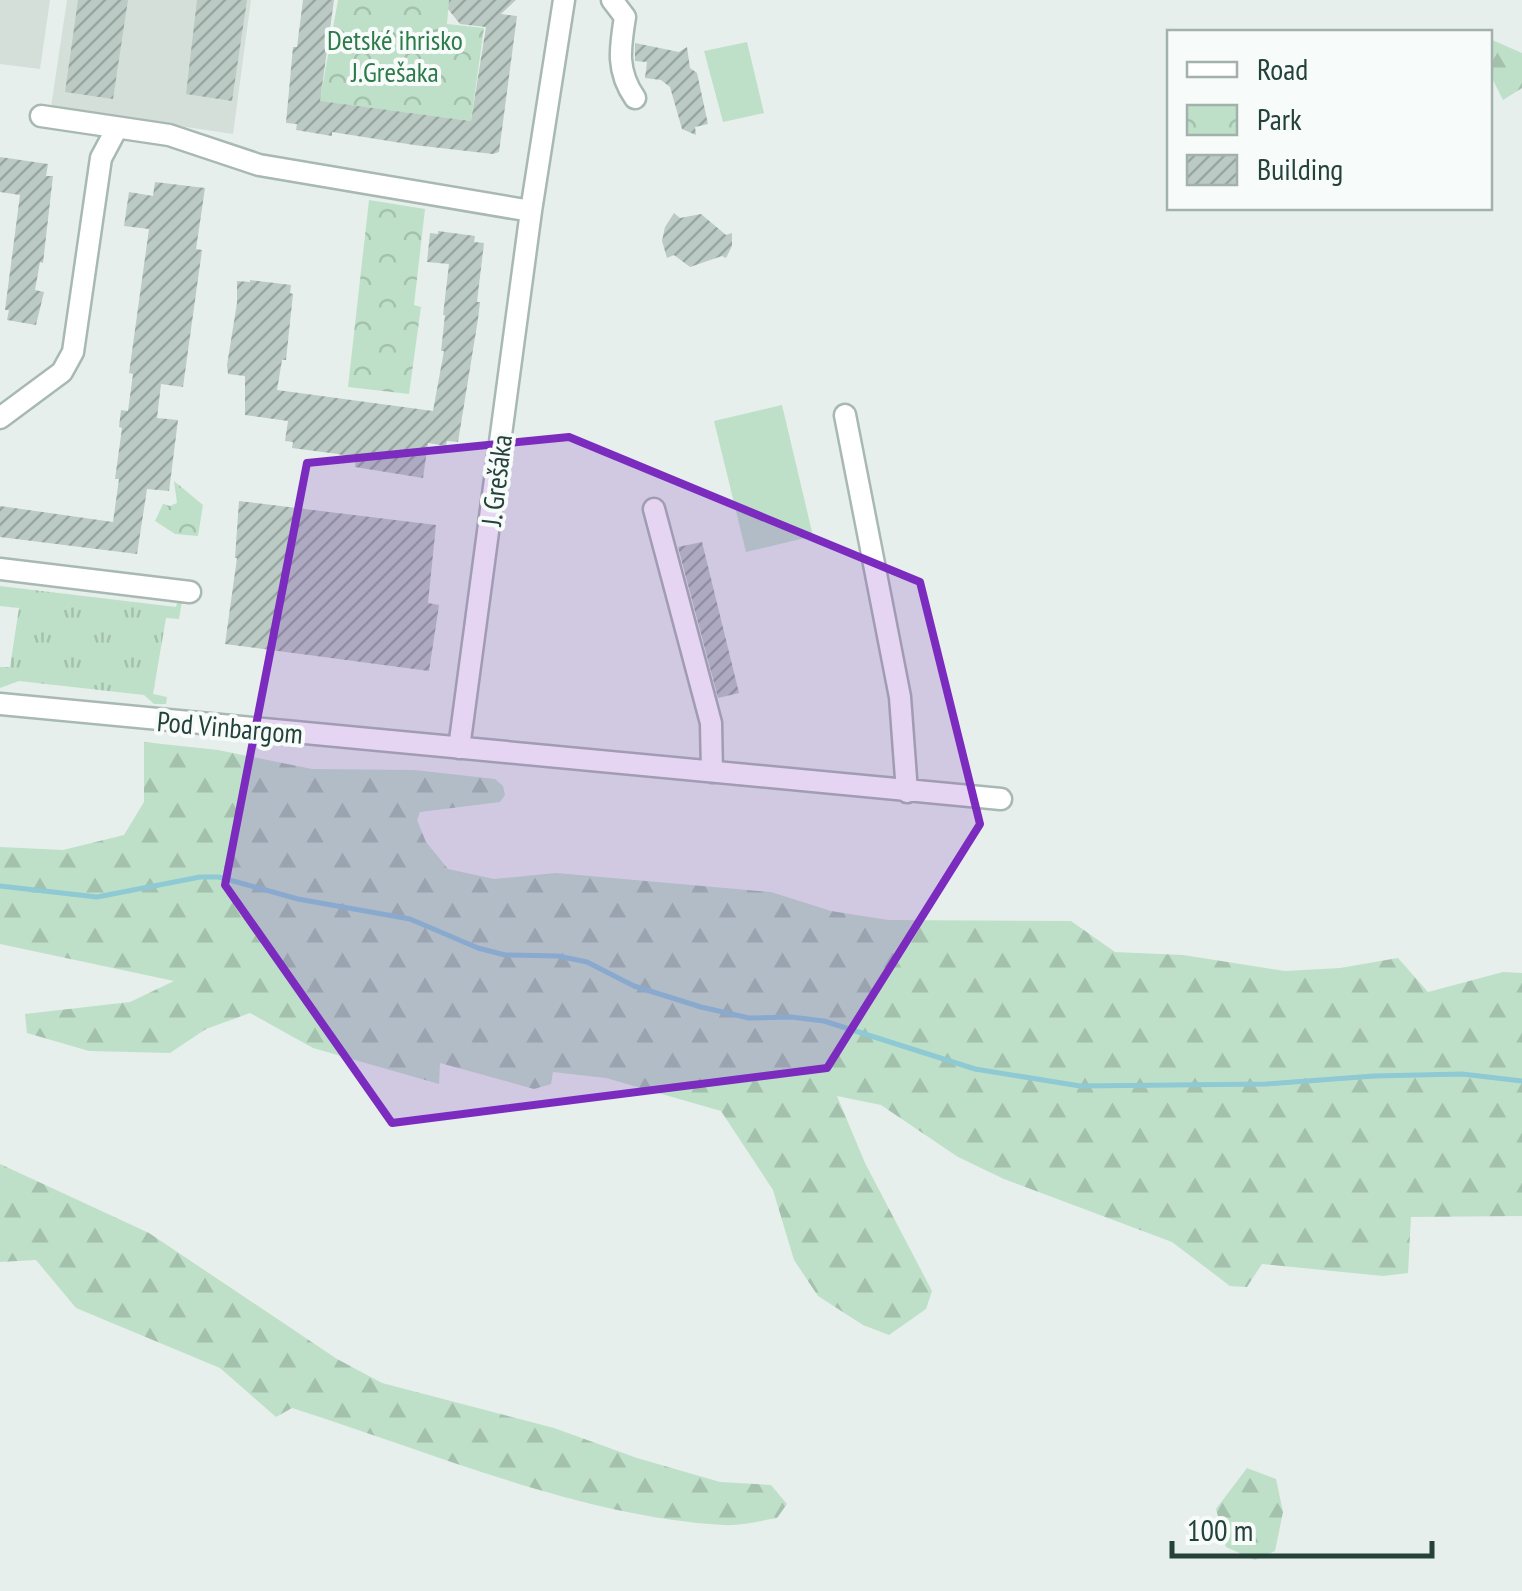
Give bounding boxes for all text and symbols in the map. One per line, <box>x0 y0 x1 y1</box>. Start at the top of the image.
park label: Detské ihrisko J.Grešaka <box>327 21 463 90</box>
legend <box>1167 30 1492 210</box>
text: Road <box>1257 49 1308 88</box>
text: Park <box>1257 99 1302 138</box>
text: Building <box>1257 149 1343 188</box>
street label: J. Grešáka <box>472 432 520 529</box>
street label: Pod Vinbargom <box>156 702 304 752</box>
scale bar <box>1172 1496 1432 1558</box>
text: 100 m <box>1187 1510 1253 1549</box>

